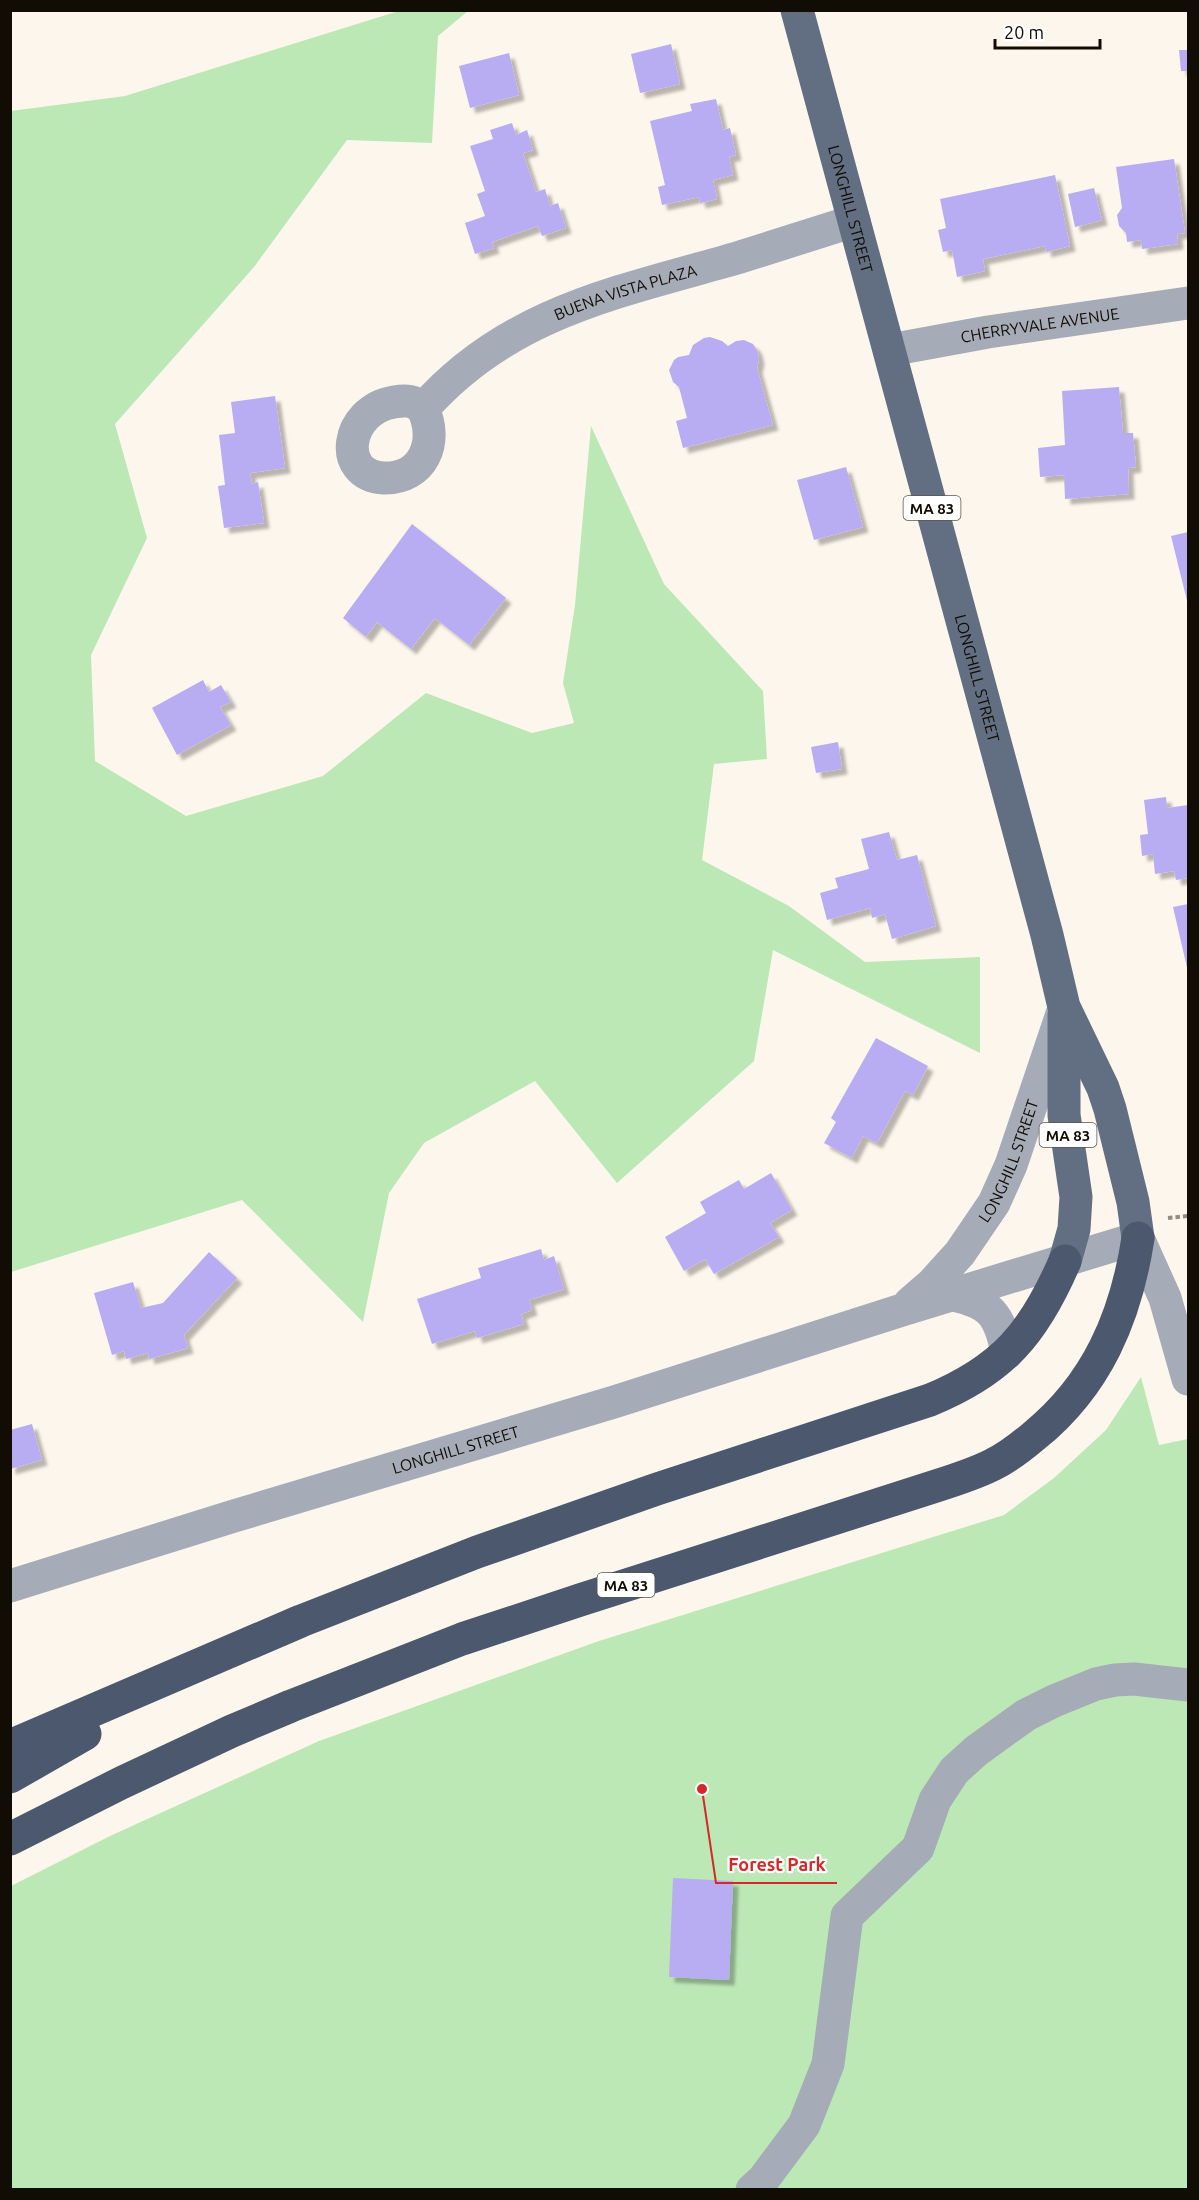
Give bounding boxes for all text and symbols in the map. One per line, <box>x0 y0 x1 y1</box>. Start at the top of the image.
scale bar <box>995 12 1100 50</box>
text: 20 m <box>1004 22 1044 42</box>
street label: LONGHILL STREET <box>825 143 877 275</box>
street label: BUENA VISTA PLAZA <box>551 261 699 324</box>
street label: CHERRYVALE AVENUE <box>959 304 1120 346</box>
road number: MA 83 <box>904 496 960 520</box>
street label: LONGHILL STREET <box>952 612 1003 744</box>
street label: LONGHILL STREET <box>975 1097 1042 1225</box>
road number: MA 83 <box>1040 1123 1096 1147</box>
street label: LONGHILL STREET <box>390 1422 521 1477</box>
road number: MA 83 <box>598 1573 654 1597</box>
callout: Forest Park <box>716 1847 837 1883</box>
text: Forest Park <box>728 1854 826 1874</box>

